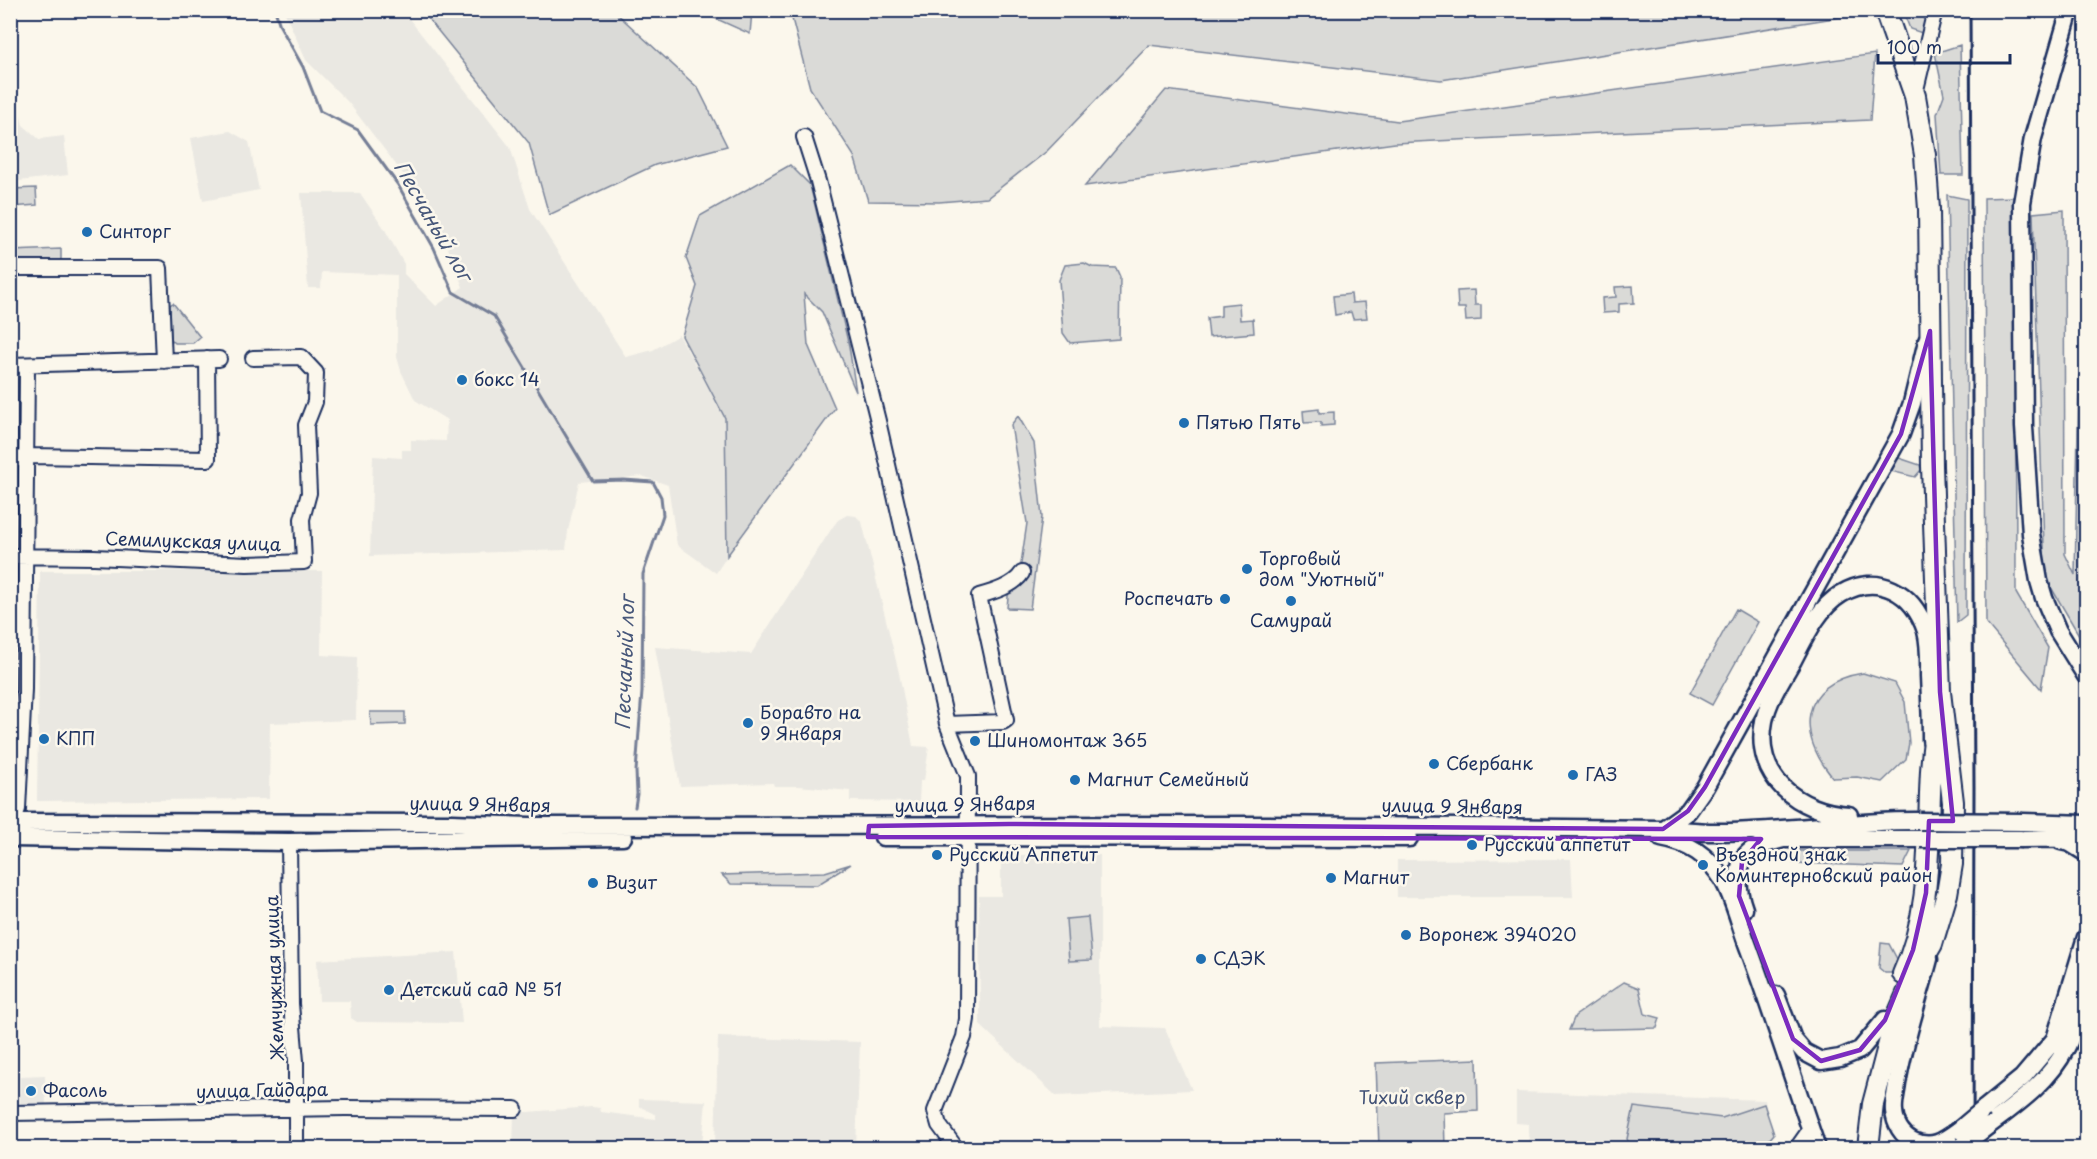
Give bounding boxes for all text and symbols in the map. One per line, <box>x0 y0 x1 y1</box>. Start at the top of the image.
scale bar <box>1878 27 2010 65</box>
text: 100 m <box>1887 33 1942 60</box>
water label: Песчаный лог <box>387 155 482 289</box>
place label: Синторг <box>99 217 172 244</box>
marker: Синторг <box>80 225 94 239</box>
place label: бокс 14 <box>474 365 540 392</box>
marker: бокс 14 <box>455 373 469 387</box>
place label: Пятью Пять <box>1196 408 1301 435</box>
marker: Пятью Пять <box>1177 416 1191 430</box>
street label: Семилукская улица <box>105 524 282 557</box>
place label: Торговый дом "Уютный" <box>1259 544 1385 592</box>
marker: Торговый дом "Уютный" <box>1240 562 1254 576</box>
place label: Роспечать <box>1124 584 1213 611</box>
water label: Песчаный лог <box>607 592 641 731</box>
marker: Роспечать <box>1218 592 1232 606</box>
marker: Самурай <box>1284 594 1298 608</box>
place label: Самурай <box>1250 606 1332 633</box>
place label: Боравто на 9 Января <box>760 698 861 746</box>
marker: Боравто на 9 Января <box>741 716 755 730</box>
place label: КПП <box>56 724 96 751</box>
place label: Шиномонтаж 365 <box>987 726 1147 753</box>
marker: КПП <box>37 732 51 746</box>
marker: Шиномонтаж 365 <box>968 734 982 748</box>
place label: Сбербанк <box>1446 749 1533 776</box>
marker: Сбербанк <box>1427 757 1441 771</box>
place label: ГАЗ <box>1585 760 1618 787</box>
place label: Магнит Семейный <box>1087 765 1249 792</box>
marker: ГАЗ <box>1566 768 1580 782</box>
marker: Магнит Семейный <box>1068 773 1082 787</box>
street label: улица 9 Января <box>409 789 551 818</box>
street label: улица 9 Января <box>894 789 1036 818</box>
street label: улица 9 Января <box>1381 791 1523 820</box>
place label: Русский аппетит <box>1484 830 1631 857</box>
marker: Русский аппетит <box>1465 838 1479 852</box>
place label: Русский Аппетит <box>949 840 1098 867</box>
place label: Въездной знак Коминтерновский район <box>1715 840 1933 888</box>
marker: Русский Аппетит <box>930 848 944 862</box>
marker: Въездной знак Коминтерновский район <box>1696 858 1710 872</box>
place label: Магнит <box>1343 863 1410 890</box>
place label: Визит <box>605 868 658 895</box>
marker: Магнит <box>1324 871 1338 885</box>
marker: Визит <box>586 876 600 890</box>
street label: Жемчужная улица <box>257 894 290 1061</box>
place label: Воронеж 394020 <box>1418 920 1577 947</box>
marker: Воронеж 394020 <box>1399 928 1413 942</box>
place label: СДЭК <box>1213 944 1266 971</box>
marker: СДЭК <box>1194 952 1208 966</box>
place label: Детский сад № 51 <box>400 975 562 1002</box>
marker: Детский сад № 51 <box>382 983 396 997</box>
street label: улица Гайдара <box>196 1075 329 1104</box>
place label: Фасоль <box>43 1076 107 1103</box>
park label: Тихий сквер <box>1359 1083 1465 1110</box>
marker: Фасоль <box>24 1084 38 1098</box>

